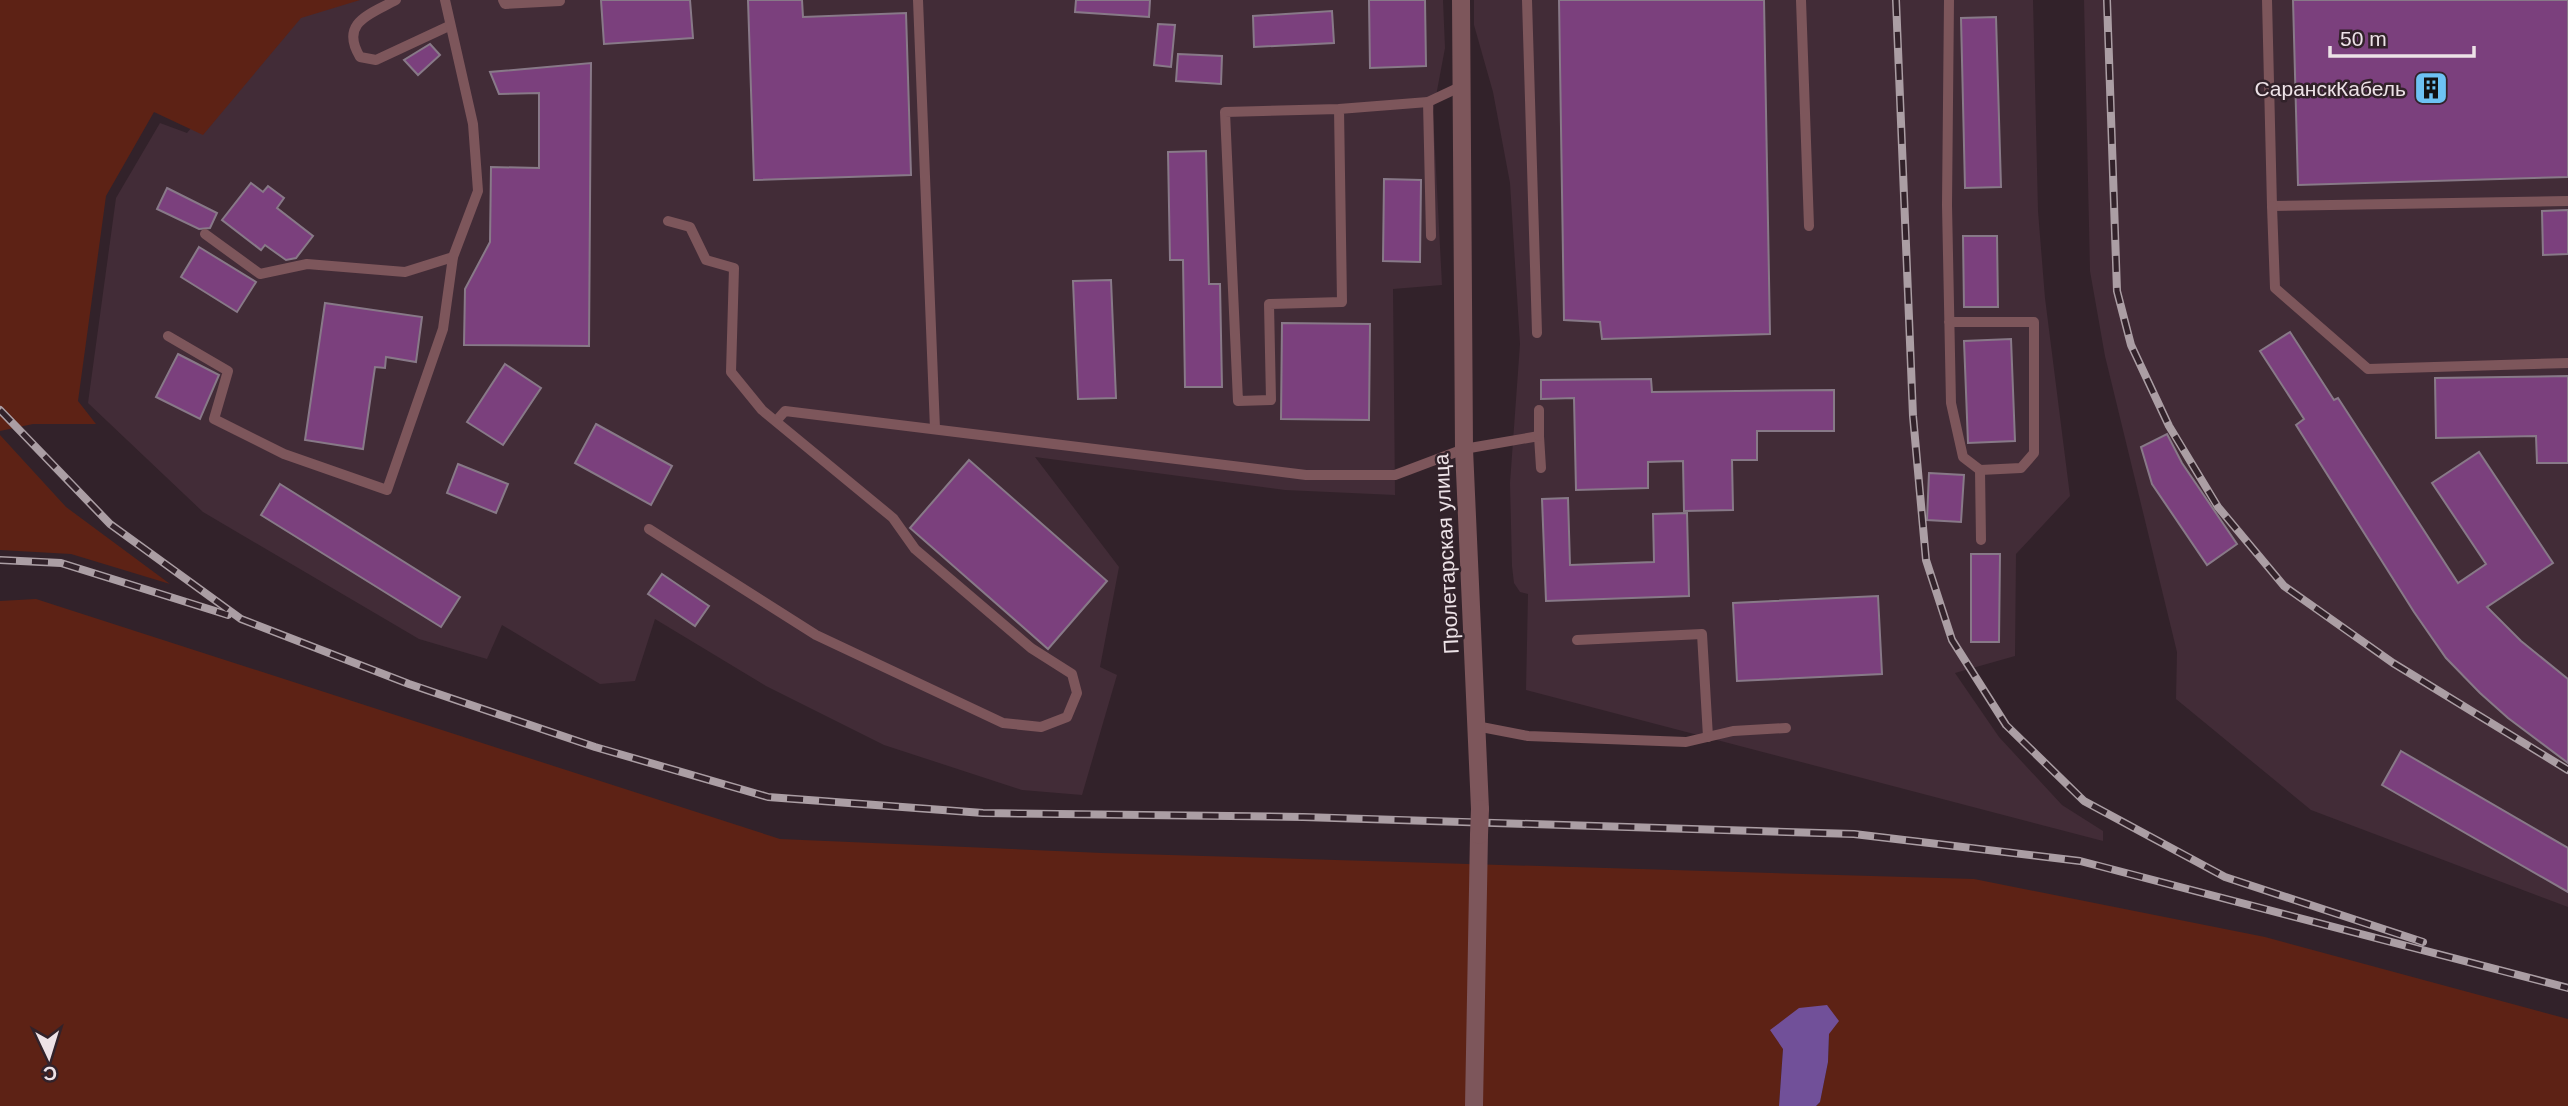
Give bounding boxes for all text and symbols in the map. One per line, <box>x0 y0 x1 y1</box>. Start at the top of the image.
scale bar <box>2330 14 2474 58</box>
text: 50 m <box>2340 27 2387 50</box>
building icon: СаранскКабель <box>2412 69 2450 107</box>
place label: СаранскКабель <box>2254 77 2406 100</box>
street label: Пролетарская улица <box>1429 453 1463 655</box>
north arrow <box>14 1022 84 1092</box>
text: С <box>42 1063 58 1084</box>

